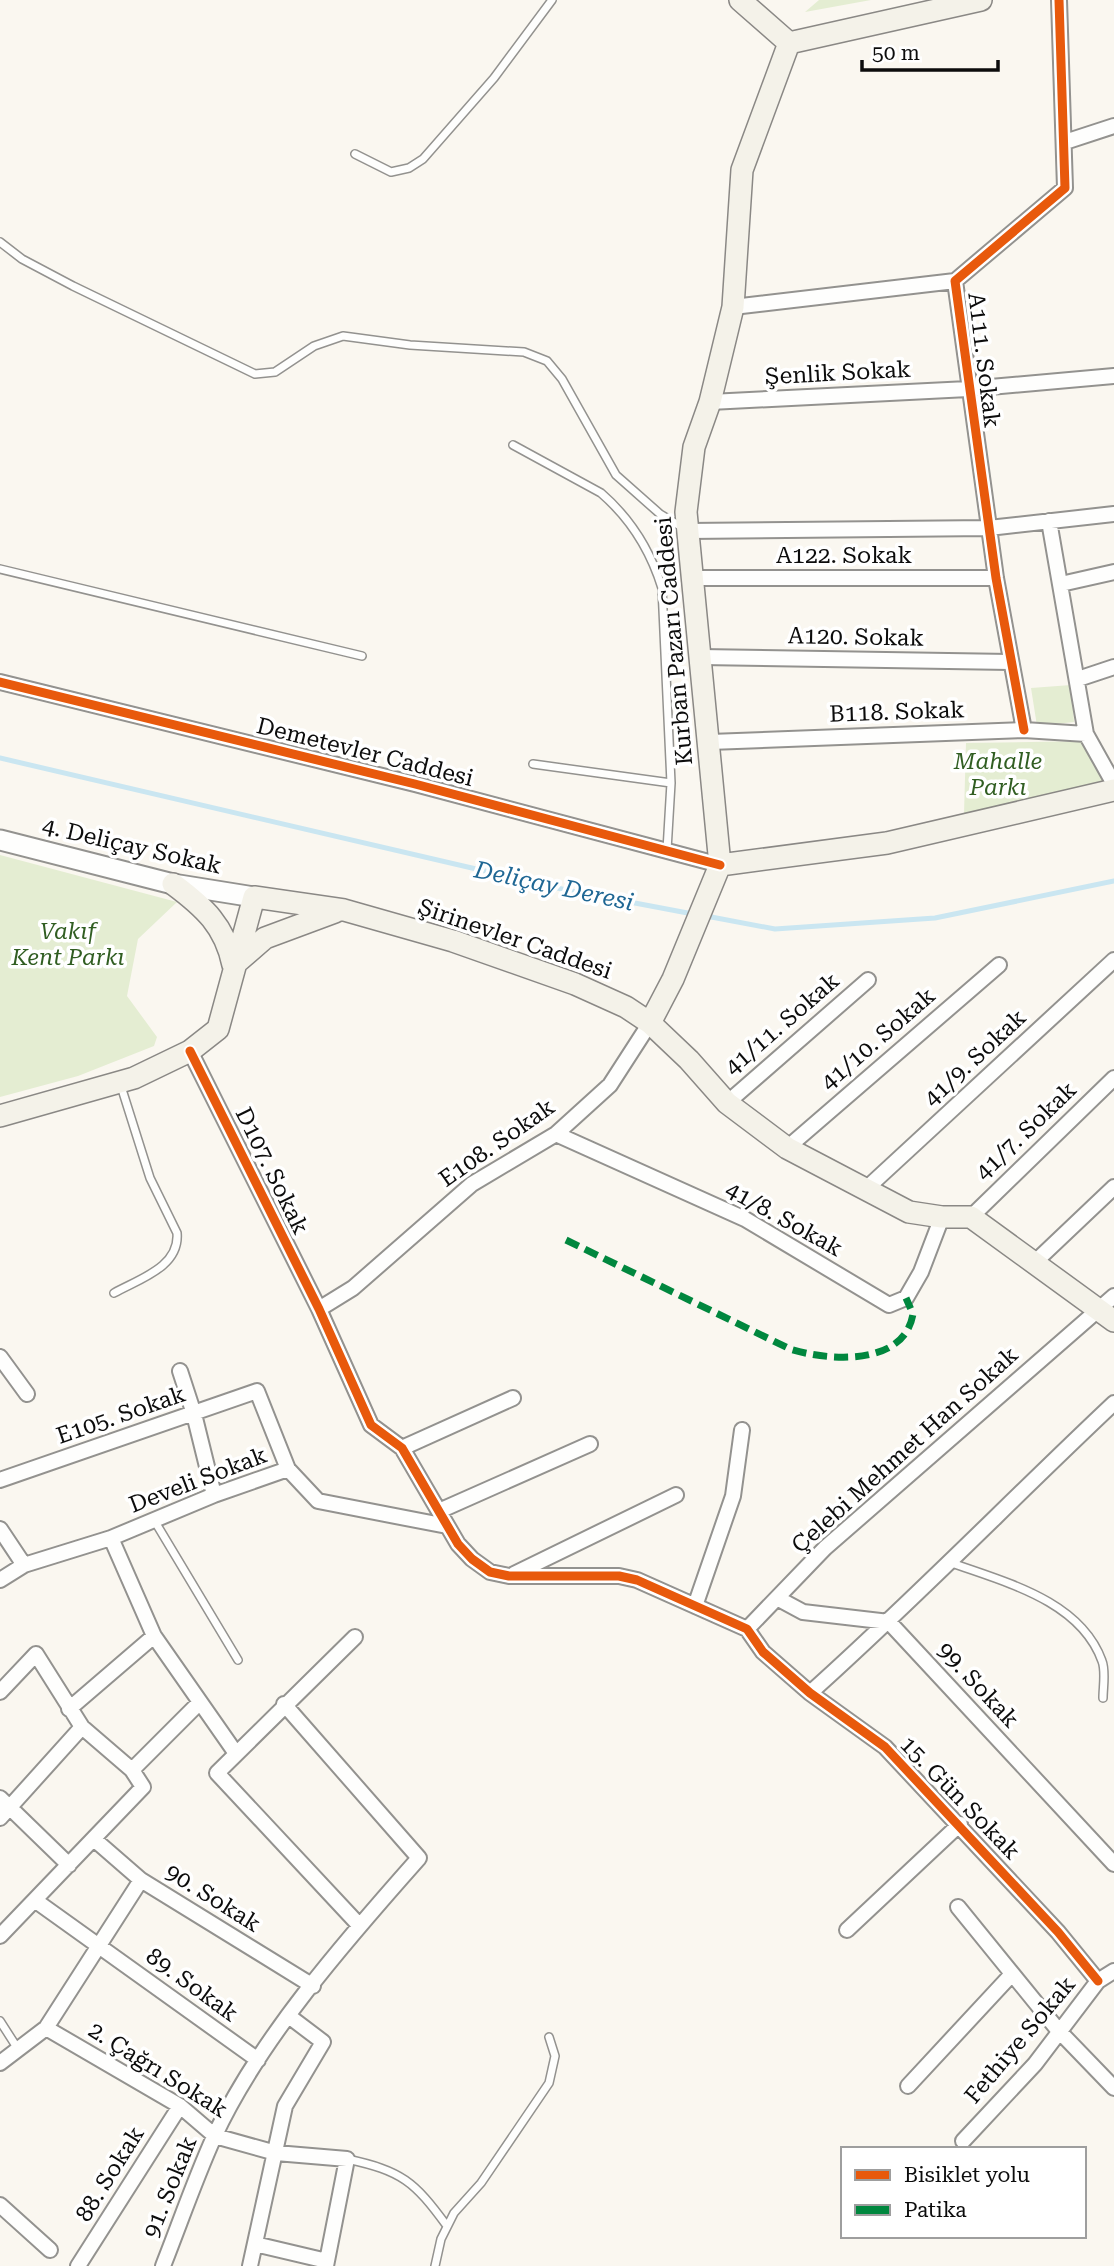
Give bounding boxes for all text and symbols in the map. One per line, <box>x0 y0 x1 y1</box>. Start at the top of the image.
scale bar <box>862 28 998 72</box>
text: 50 m <box>872 41 920 65</box>
street label: A111. Sokak <box>962 291 1006 430</box>
street label: Şenlik Sokak <box>764 356 912 390</box>
street label: Kurban Pazarı Caddesi <box>650 516 698 766</box>
street label: A122. Sokak <box>776 542 912 569</box>
street label: A120. Sokak <box>788 622 925 652</box>
street label: B118. Sokak <box>829 696 966 728</box>
street label: Demetevler Caddesi <box>254 712 476 792</box>
park label: Mahalle Parkı <box>953 748 1042 801</box>
street label: 4. Deliçay Sokak <box>40 812 225 880</box>
water label: Deliçay Deresi <box>471 855 636 917</box>
street label: Şirinevler Caddesi <box>415 893 615 985</box>
park label: Vakıf Kent Parkı <box>10 918 125 971</box>
street label: 41/11. Sokak <box>719 967 845 1081</box>
street label: 41/10. Sokak <box>815 982 941 1096</box>
street label: 41/9. Sokak <box>918 1004 1032 1112</box>
street label: 41/7. Sokak <box>970 1076 1082 1186</box>
street label: E108. Sokak <box>434 1093 560 1193</box>
street label: D107. Sokak <box>230 1103 315 1239</box>
street label: 41/8. Sokak <box>721 1176 848 1262</box>
street label: Çelebi Mehmet Han Sokak <box>786 1341 1024 1559</box>
street label: E105. Sokak <box>53 1380 189 1450</box>
street label: Develi Sokak <box>125 1441 271 1519</box>
street label: 99. Sokak <box>932 1637 1025 1734</box>
street label: 15. Gün Sokak <box>895 1731 1026 1865</box>
street label: 90. Sokak <box>160 1858 266 1938</box>
street label: 89. Sokak <box>141 1943 244 2028</box>
street label: Fethiye Sokak <box>959 1971 1081 2109</box>
street label: 2. Çağrı Sokak <box>83 2016 233 2124</box>
street label: 88. Sokak <box>70 2121 150 2227</box>
street label: 91. Sokak <box>137 2132 203 2242</box>
legend <box>841 2147 1086 2238</box>
text: Bisiklet yolu <box>904 2163 1030 2187</box>
text: Patika <box>904 2198 967 2222</box>

